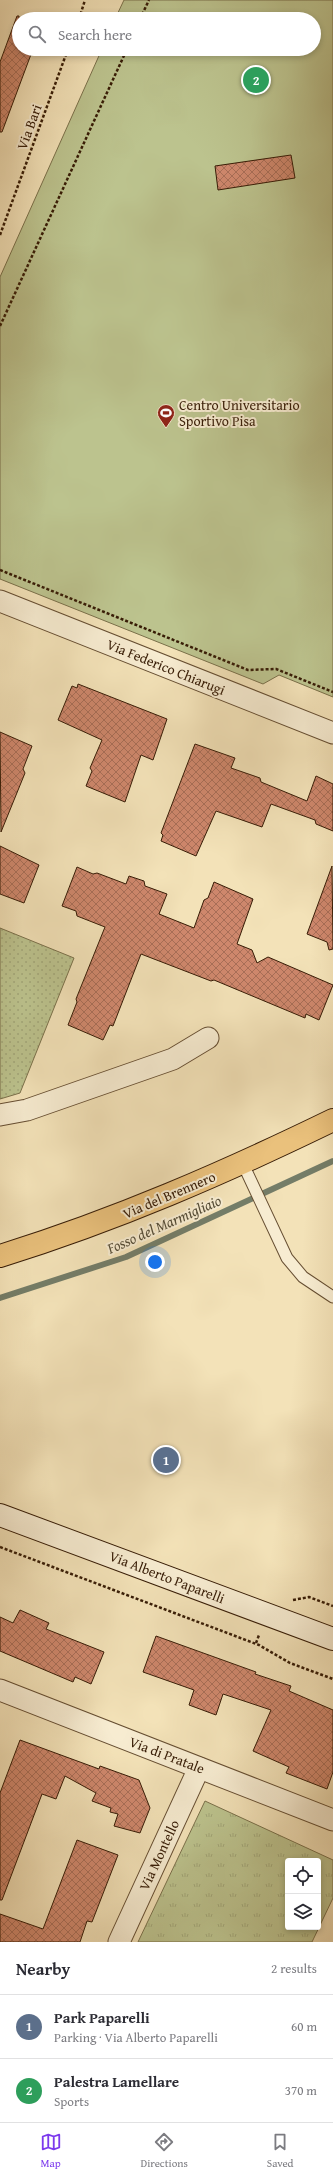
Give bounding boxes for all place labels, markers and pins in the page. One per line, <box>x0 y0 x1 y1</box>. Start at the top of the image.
pin: 2 <box>243 65 269 95</box>
place label: Centro Universitario Sportivo Pisa <box>179 395 300 431</box>
sports icon: Centro Universitario Sportivo Pisa <box>156 403 176 428</box>
pin: 1 <box>153 1445 179 1475</box>

